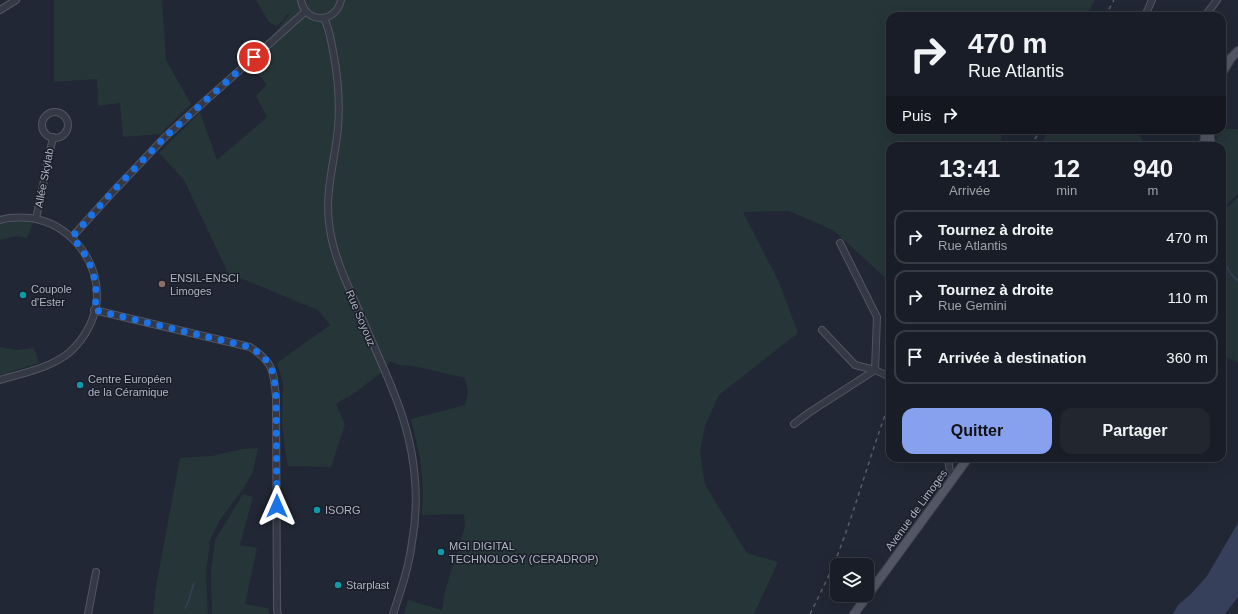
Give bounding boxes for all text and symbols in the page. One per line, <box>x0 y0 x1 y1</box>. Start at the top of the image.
icon: right <box>902 28 954 80</box>
text: 470 m <box>968 28 1047 59</box>
pin <box>237 40 271 74</box>
icon: arrive <box>243 46 265 68</box>
text: Rue Atlantis <box>968 61 1064 81</box>
icon: right <box>939 104 961 126</box>
text: Puis <box>902 107 931 124</box>
street label: Allée Skylab <box>32 147 56 209</box>
text: 13:41 <box>939 155 1000 182</box>
text: 12 <box>1053 155 1080 182</box>
text: 940 <box>1133 155 1173 182</box>
text: Arrivée <box>949 183 990 198</box>
text: min <box>1056 183 1077 198</box>
text: m <box>1148 183 1158 198</box>
text: Tournez à droite <box>938 221 1054 238</box>
icon: right <box>904 226 926 248</box>
text: 470 m <box>1166 229 1208 246</box>
text: Rue Atlantis <box>938 238 1007 253</box>
place label: ENSIL-ENSCI Limoges <box>170 272 239 297</box>
marker: ENSIL-ENSCI Limoges <box>157 279 167 289</box>
text: Tournez à droite <box>938 281 1054 298</box>
place label: Coupole d'Ester <box>31 283 72 308</box>
icon: right <box>904 286 926 308</box>
street label: Rue Soyouz <box>344 288 378 348</box>
text: 110 m <box>1167 289 1208 306</box>
marker: Coupole d'Ester <box>18 290 28 300</box>
text: Rue Gemini <box>938 298 1007 313</box>
icon: arrive <box>904 346 926 368</box>
text: Arrivée à destination <box>938 349 1086 366</box>
text: 360 m <box>1166 349 1208 366</box>
place label: Centre Européen de la Céramique <box>88 373 172 398</box>
marker: Centre Européen de la Céramique <box>75 380 85 390</box>
button: Quitter <box>902 408 1052 454</box>
button: Partager <box>1060 408 1210 454</box>
street label: Avenue de Limoges <box>883 467 950 553</box>
position arrow <box>256 485 298 527</box>
place label: ISORG <box>325 504 360 516</box>
marker: ISORG <box>312 505 322 515</box>
place label: MGI DIGITAL TECHNOLOGY (CERADROP) <box>449 540 599 565</box>
marker: MGI DIGITAL TECHNOLOGY (CERADROP) <box>436 547 446 557</box>
map controls <box>830 558 874 602</box>
button: layers <box>830 558 874 602</box>
place label: Starplast <box>346 579 389 591</box>
marker: Starplast <box>333 580 343 590</box>

